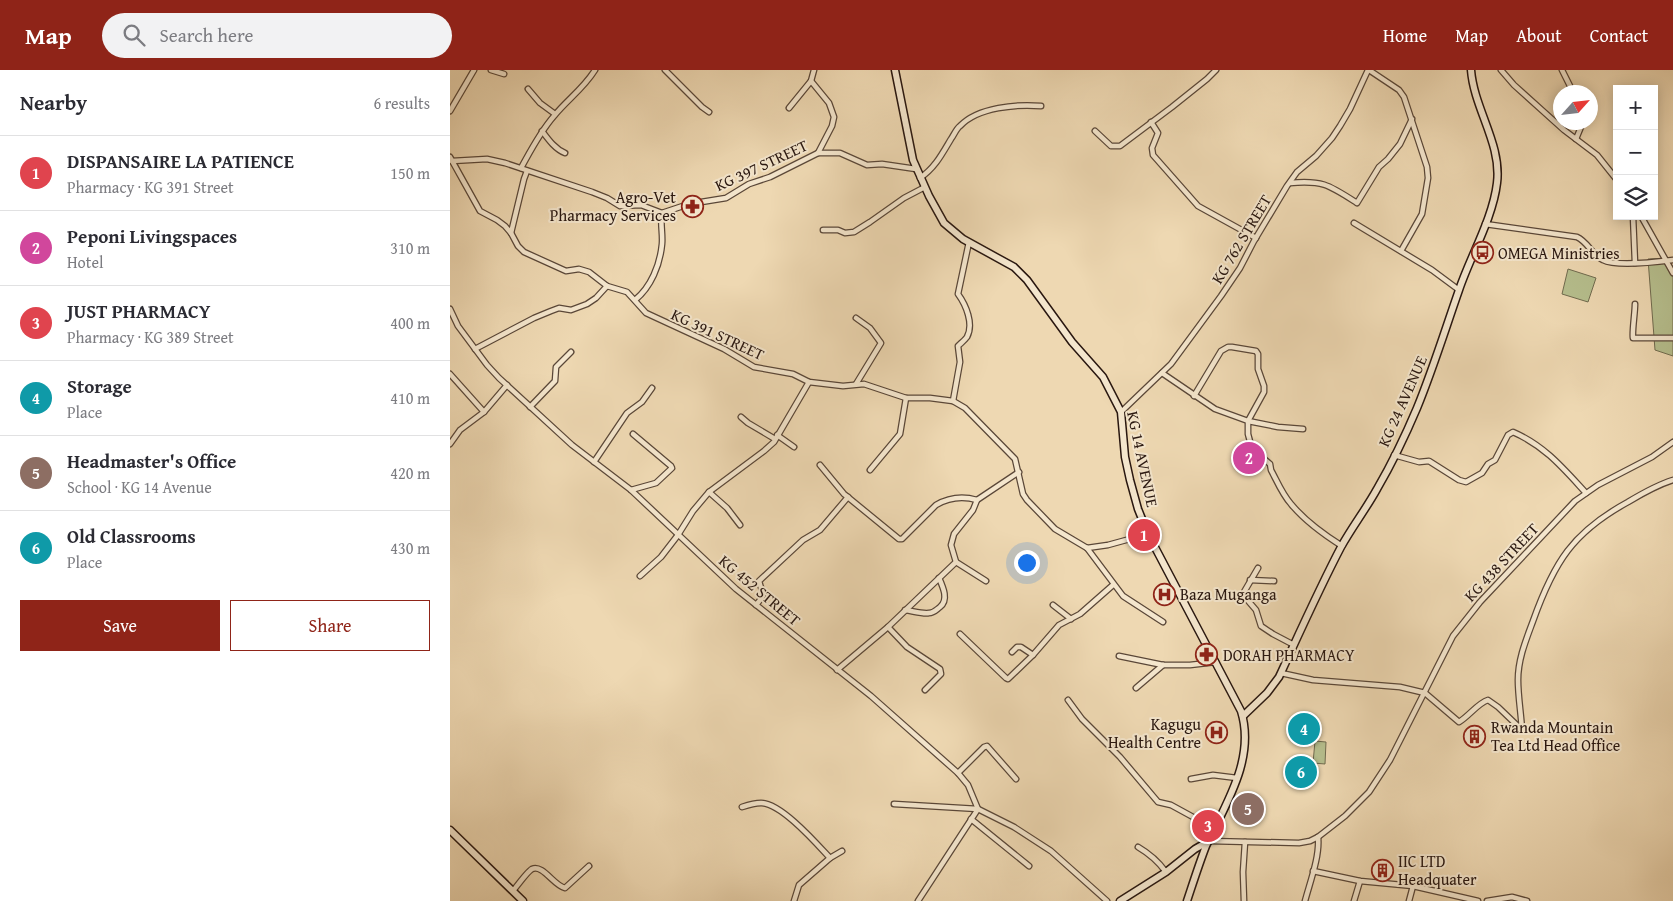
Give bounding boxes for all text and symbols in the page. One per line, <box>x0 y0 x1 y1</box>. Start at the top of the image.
search box <box>102 13 452 58</box>
text: Map <box>25 18 72 53</box>
icon: search <box>120 21 148 49</box>
text: Search here <box>160 21 253 49</box>
text: Home <box>1383 22 1427 49</box>
text: Map <box>1455 22 1488 49</box>
text: About <box>1516 22 1562 49</box>
text: Contact <box>1590 22 1648 49</box>
north arrow <box>1553 85 1598 130</box>
map controls <box>1613 85 1658 220</box>
button: + <box>1613 85 1658 130</box>
text: Nearby <box>20 87 87 118</box>
text: 6 results <box>373 91 430 115</box>
button: − <box>1613 130 1658 175</box>
street label: KG 397 STREET <box>711 133 812 197</box>
text: DISPANSAIRE LA PATIENCE <box>67 147 294 175</box>
text: 1 <box>32 161 40 185</box>
text: 150 m <box>390 161 430 185</box>
text: Pharmacy · KG 391 Street <box>67 175 234 199</box>
button: layers <box>1613 175 1658 220</box>
place label: Agro-Vet Pharmacy Services <box>550 185 676 227</box>
street label: KG 762 STREET <box>1205 190 1277 288</box>
pharmacy icon: Agro-Vet Pharmacy Services <box>680 194 704 218</box>
text: Peponi Livingspaces <box>67 222 237 250</box>
text: 2 <box>32 236 40 260</box>
text: 310 m <box>390 236 430 260</box>
bus stop icon: OMEGA Ministries <box>1470 241 1494 265</box>
place label: OMEGA Ministries <box>1498 241 1620 265</box>
text: Hotel <box>67 250 103 274</box>
text: JUST PHARMACY <box>67 297 211 325</box>
street label: KG 391 STREET <box>668 302 769 366</box>
text: 3 <box>32 311 40 335</box>
text: 400 m <box>390 311 430 335</box>
text: Pharmacy · KG 389 Street <box>67 325 234 349</box>
street label: KG 24 AVENUE <box>1371 352 1433 450</box>
text: Storage <box>67 372 132 400</box>
text: 4 <box>32 386 40 410</box>
text: 410 m <box>390 386 430 410</box>
text: Place <box>67 400 102 424</box>
street label: KG 14 AVENUE <box>1121 409 1165 509</box>
pin: 2 <box>1233 439 1265 477</box>
text: Headmaster's Office <box>67 447 236 475</box>
text: 5 <box>32 461 40 485</box>
text: 420 m <box>390 461 430 485</box>
text: School · KG 14 Avenue <box>67 475 212 499</box>
pin: 1 <box>1128 516 1160 554</box>
street label: KG 438 STREET <box>1458 517 1544 607</box>
text: Old Classrooms <box>67 522 196 550</box>
text: 6 <box>32 536 40 560</box>
text: 430 m <box>390 536 430 560</box>
street label: KG 452 STREET <box>714 549 806 631</box>
text: Place <box>67 550 102 574</box>
your location <box>1014 550 1040 576</box>
hospital icon: Baza Muganga <box>1152 582 1176 606</box>
place label: Baza Muganga <box>1180 582 1277 606</box>
button: Save <box>20 600 220 651</box>
button: Share <box>230 600 430 651</box>
pharmacy icon: DORAH PHARMACY <box>1195 643 1219 667</box>
place label: DORAH PHARMACY <box>1223 643 1355 667</box>
pin: 4 <box>1288 710 1320 748</box>
place label: Kagugu Health Centre <box>1108 712 1201 754</box>
place label: Rwanda Mountain Tea Ltd Head Office <box>1491 715 1620 757</box>
hospital icon: Kagugu Health Centre <box>1205 721 1229 745</box>
building icon: Rwanda Mountain Tea Ltd Head Office <box>1463 724 1487 748</box>
pin: 6 <box>1285 753 1317 791</box>
pin: 5 <box>1232 790 1264 828</box>
pin: 3 <box>1192 807 1224 845</box>
place label: IIC LTD Headquater <box>1398 849 1477 891</box>
building icon: IIC LTD Headquater <box>1370 858 1394 882</box>

